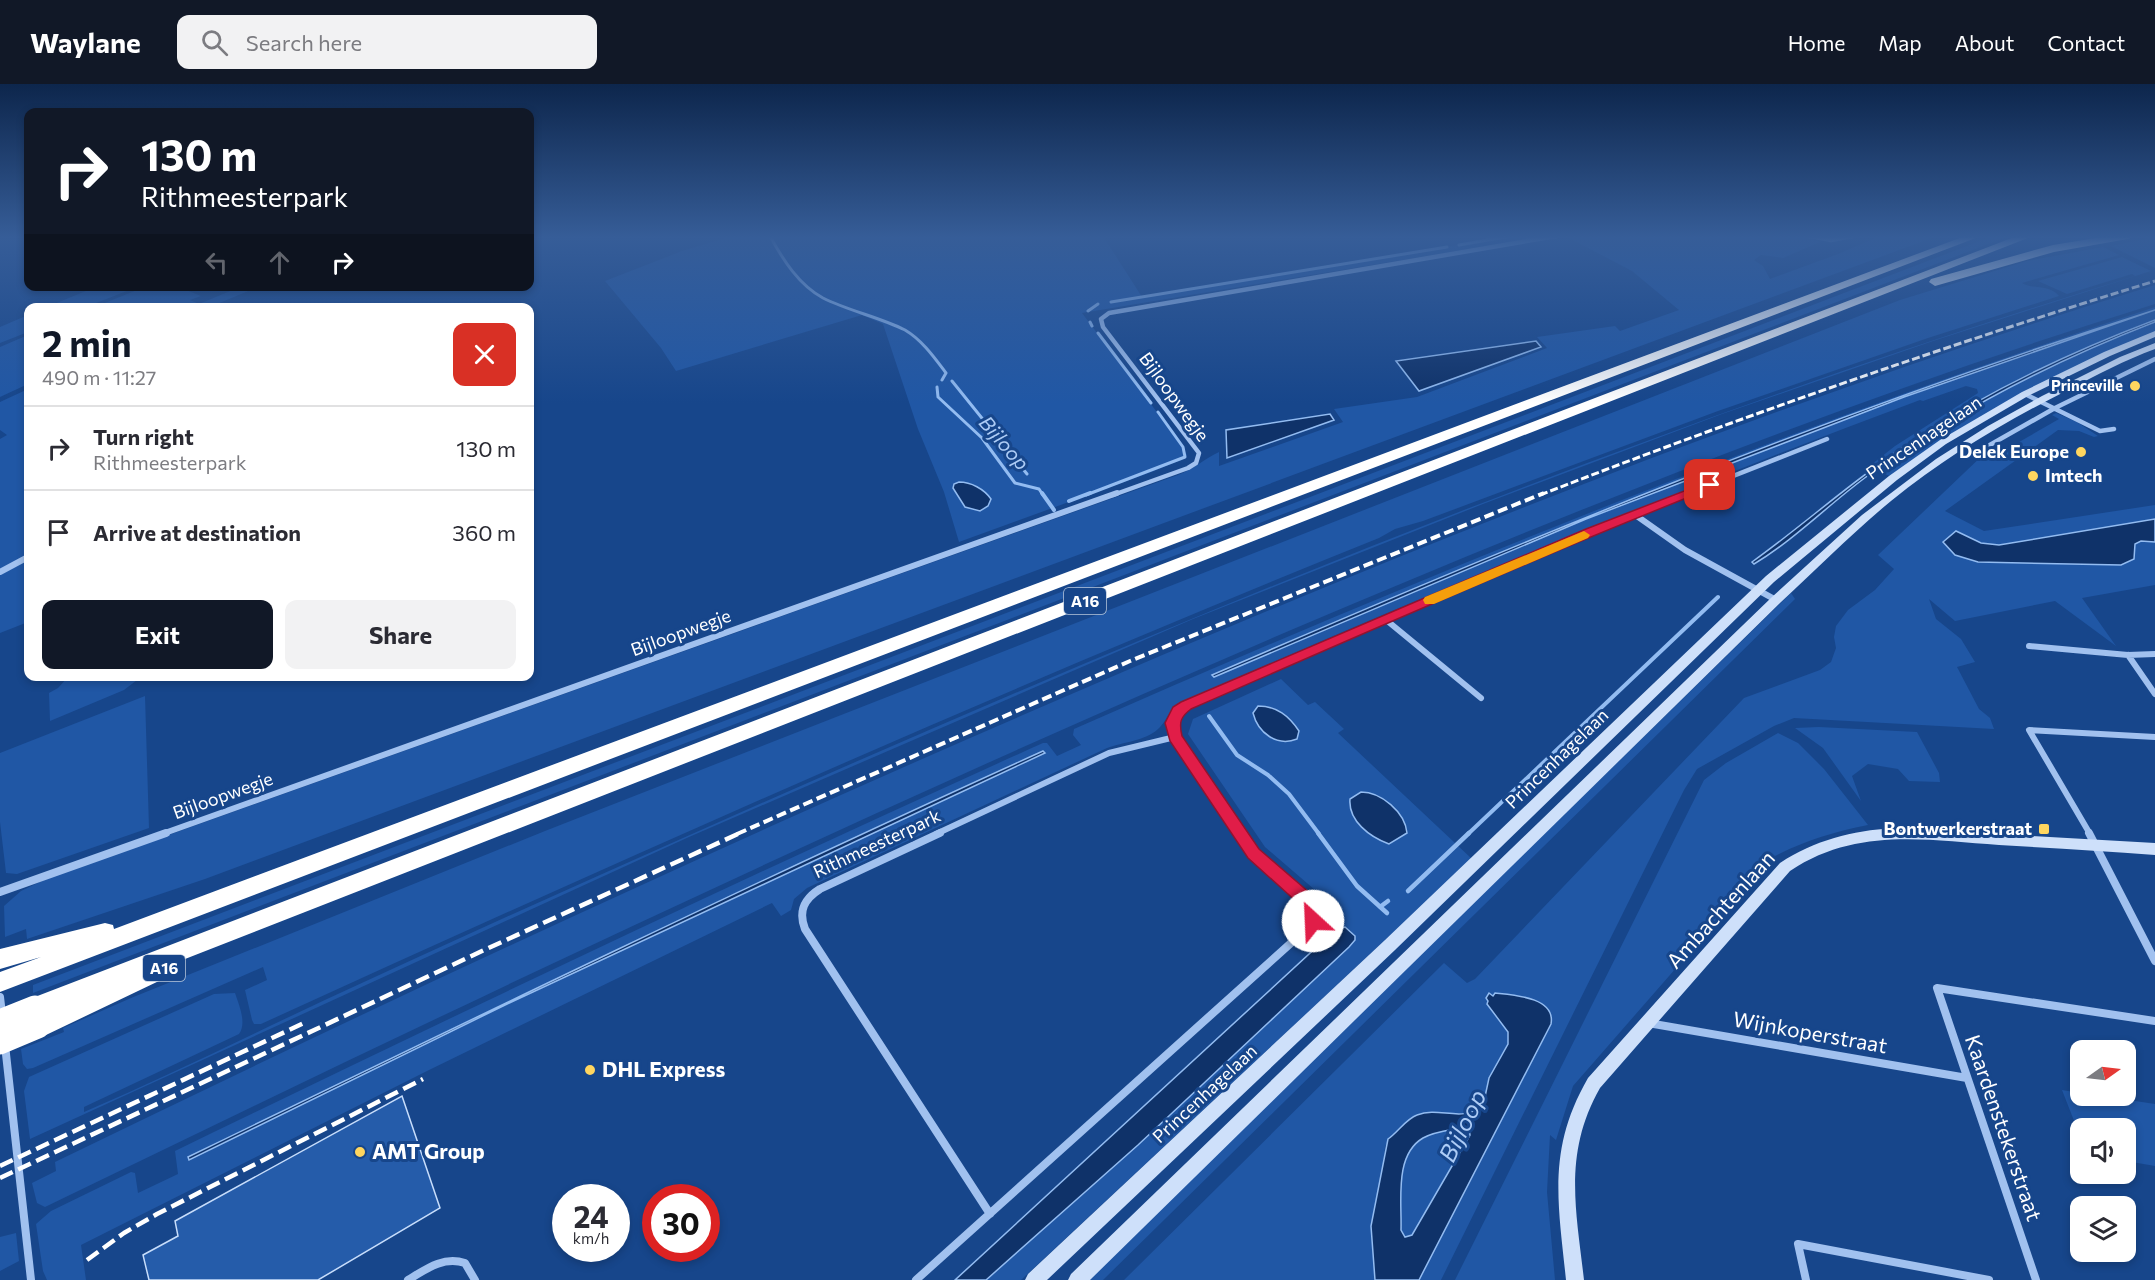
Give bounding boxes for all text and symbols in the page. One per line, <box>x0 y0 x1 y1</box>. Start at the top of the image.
search box <box>177 15 597 69</box>
text: Waylane <box>30 25 141 59</box>
icon: search <box>198 26 231 59</box>
text: Search here <box>246 29 362 56</box>
text: Home <box>1788 30 1845 55</box>
text: Map <box>1878 30 1922 55</box>
text: About <box>1955 30 2014 55</box>
text: Contact <box>2047 30 2125 55</box>
text: 130 m <box>141 128 257 180</box>
icon: right <box>42 132 120 210</box>
text: Rithmeesterpark <box>141 180 348 213</box>
icon: left <box>200 246 233 279</box>
icon: ahead <box>263 246 296 279</box>
icon: right <box>326 246 359 279</box>
text: 2 min <box>42 320 132 364</box>
button: close <box>453 323 516 386</box>
street label: Bijloopwegje <box>1135 348 1214 445</box>
text: 490 m · 11:27 <box>42 365 156 389</box>
place label: Princeville <box>2051 376 2123 394</box>
marker: Princeville <box>2128 379 2142 393</box>
street label: Princenhagelaan <box>1861 390 1985 484</box>
water label: Bijloop <box>975 410 1035 474</box>
text: Turn right <box>93 423 194 450</box>
icon: right <box>42 432 75 465</box>
text: 130 m <box>456 435 516 462</box>
place label: Delek Europe <box>1959 440 2069 462</box>
marker: Delek Europe <box>2074 445 2088 459</box>
text: Rithmeesterpark <box>93 450 247 474</box>
pin <box>1684 459 1735 510</box>
place label: Imtech <box>2045 464 2103 486</box>
icon: arrive <box>1693 468 1726 501</box>
marker: Imtech <box>2026 469 2040 483</box>
icon: arrive <box>42 516 75 549</box>
text: Arrive at destination <box>93 519 301 546</box>
text: 360 m <box>452 519 516 546</box>
road number: A16 <box>1064 588 1106 614</box>
button: Exit <box>42 600 273 669</box>
button: Share <box>285 600 516 669</box>
street label: Bijloopwegje <box>628 604 734 660</box>
street label: Princenhagelaan <box>1500 704 1612 813</box>
street label: Bijloopwegje <box>170 767 276 823</box>
street label: Rithmeesterpark <box>809 804 944 882</box>
place label: Bontwerkerstraat <box>1884 817 2032 839</box>
marker: Bontwerkerstraat <box>2037 822 2051 836</box>
street label: Ambachtenlaan <box>1661 845 1779 973</box>
position arrow <box>1281 889 1345 953</box>
road number: A16 <box>143 955 185 981</box>
street label: Wijnkoperstraat <box>1731 1006 1889 1057</box>
street label: Kaardenstekerstraat <box>1961 1031 2048 1224</box>
street label: Princenhagelaan <box>1148 1039 1261 1147</box>
north arrow <box>2070 1040 2136 1106</box>
map controls <box>2070 1040 2136 1262</box>
place label: DHL Express <box>602 1056 725 1081</box>
marker: DHL Express <box>583 1063 597 1077</box>
water label: Bijloop <box>1432 1084 1492 1166</box>
button: sound <box>2070 1118 2136 1184</box>
place label: AMT Group <box>372 1138 485 1163</box>
marker: AMT Group <box>353 1145 367 1159</box>
speed limit sign: 30 <box>642 1184 720 1262</box>
button: layers <box>2070 1196 2136 1262</box>
text: 24 <box>573 1197 609 1234</box>
text: km/h <box>573 1229 609 1247</box>

